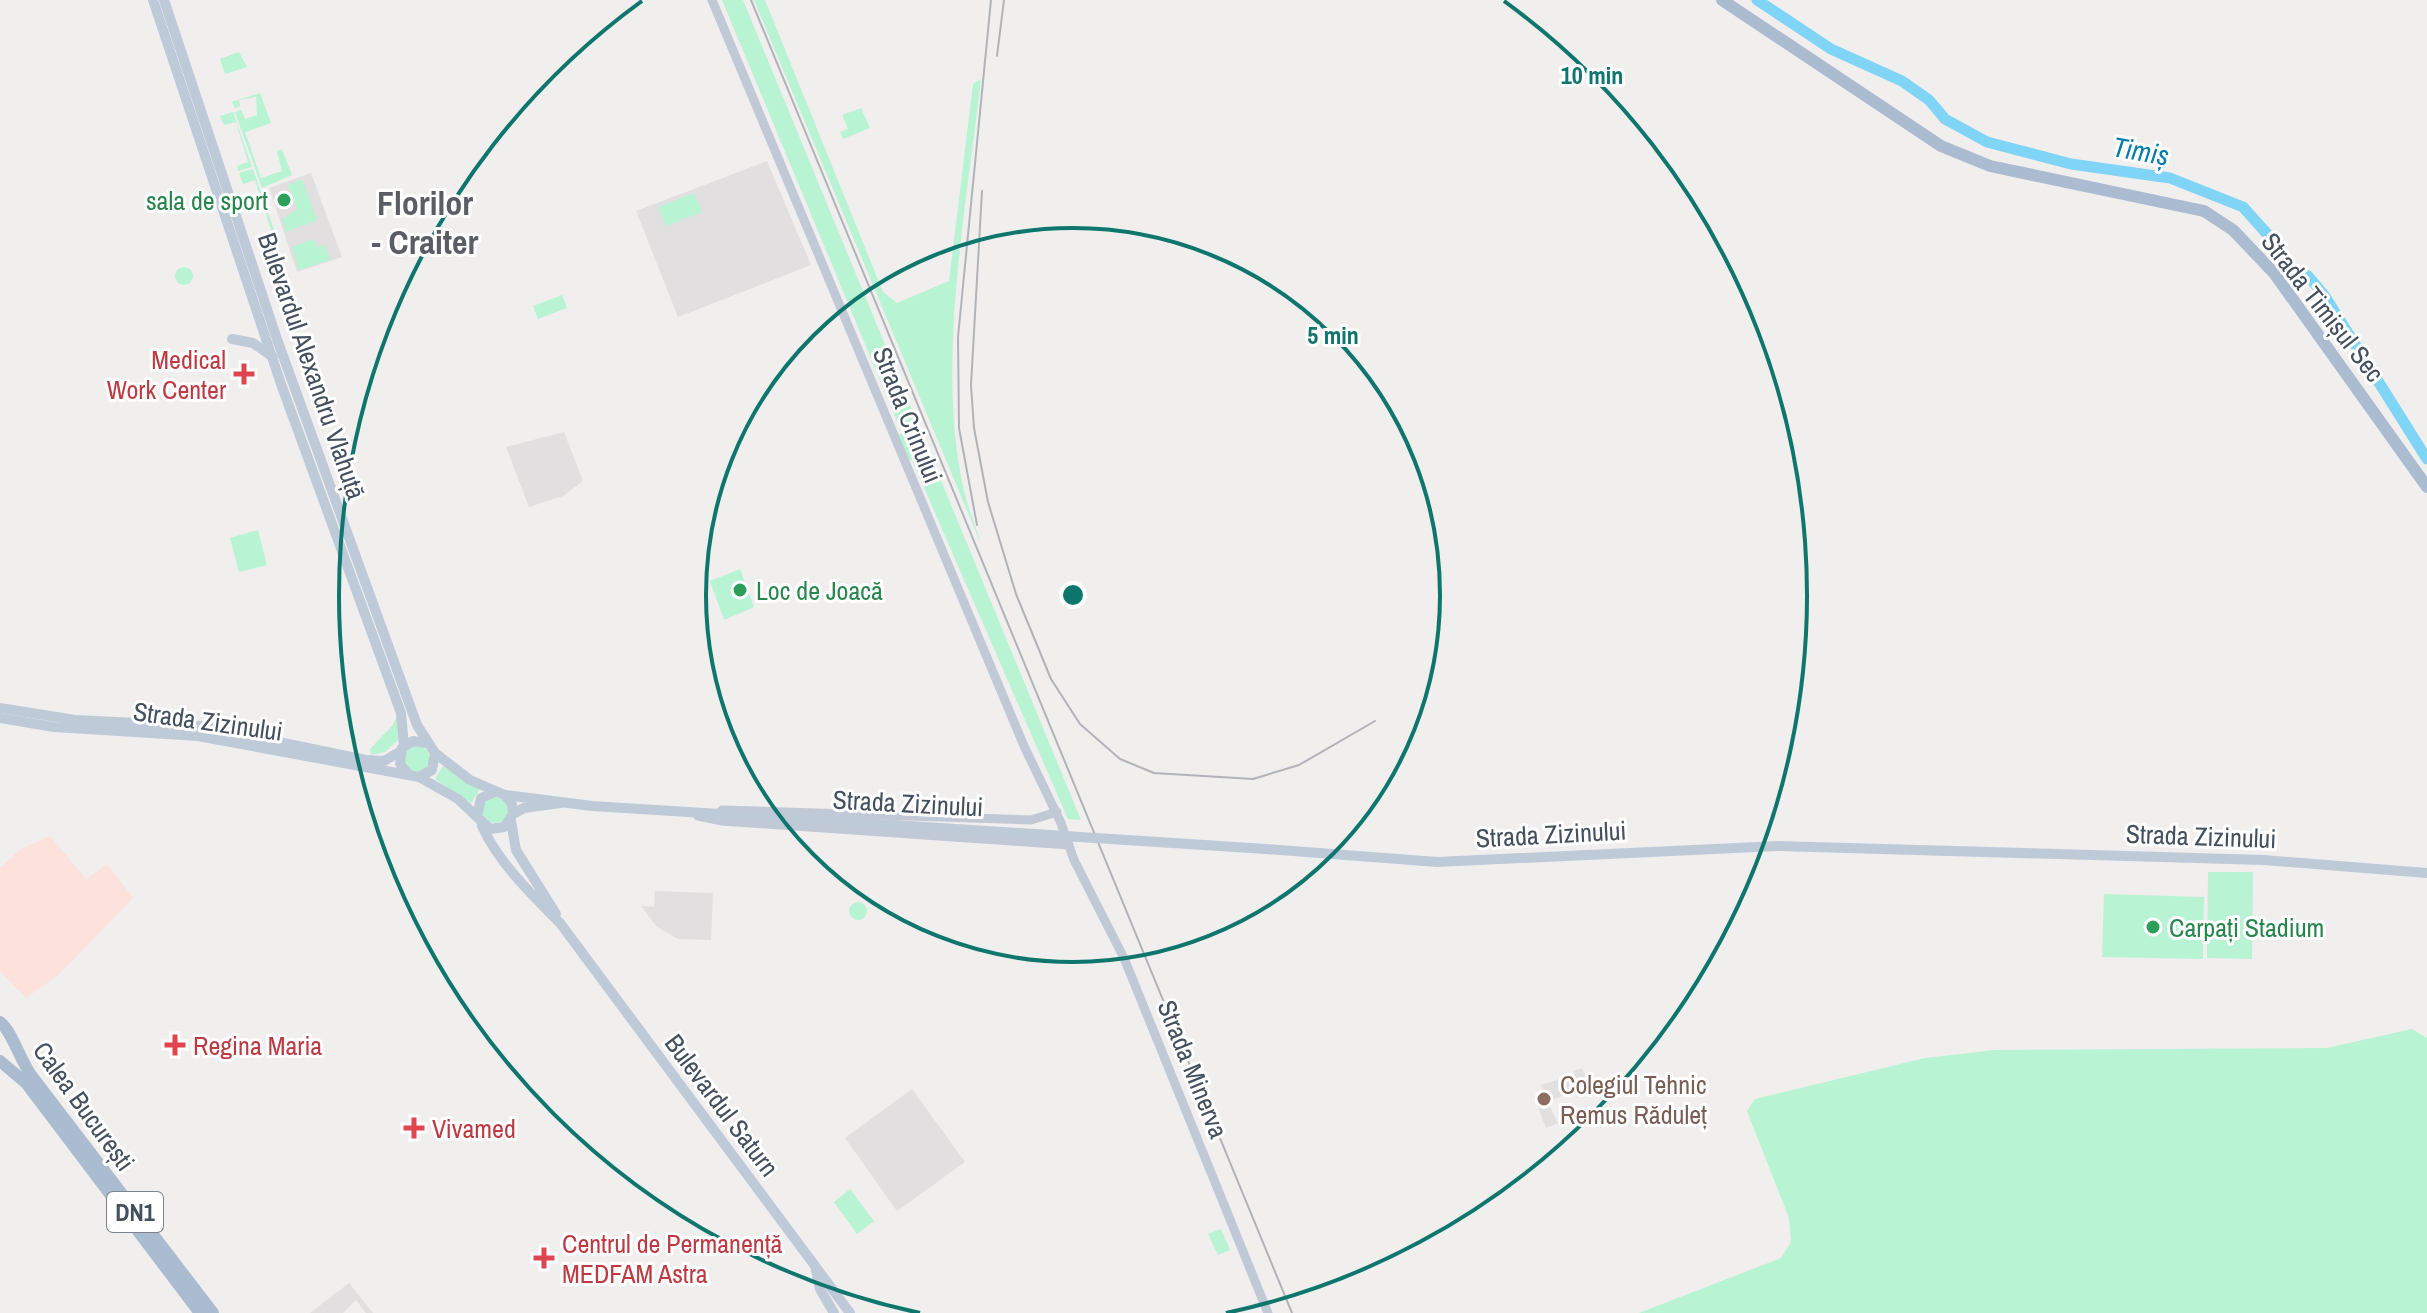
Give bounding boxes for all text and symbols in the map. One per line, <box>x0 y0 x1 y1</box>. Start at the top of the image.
text: 10 min <box>1561 59 1623 91</box>
water label: Timiș <box>2110 127 2172 175</box>
district label: Florilor - Craiter <box>372 180 479 265</box>
place label: sala de sport <box>146 183 268 218</box>
marker: sala de sport <box>275 191 293 209</box>
street label: Strada Timișul Sec <box>2254 225 2392 389</box>
street label: Bulevardul Alexandru Vlahuță <box>250 228 374 504</box>
text: 5 min <box>1307 319 1359 351</box>
place label: Medical Work Center <box>107 342 226 407</box>
street label: Strada Crinului <box>865 342 951 488</box>
marker: Medical Work Center <box>233 363 255 385</box>
place label: Loc de Joacă <box>756 573 883 608</box>
marker: Loc de Joacă <box>731 581 749 599</box>
centre of rings <box>1059 581 1087 609</box>
street label: Strada Zizinului <box>131 693 285 749</box>
street label: Strada Zizinului <box>832 782 984 824</box>
street label: Strada Zizinului <box>1475 813 1627 855</box>
street label: Strada Zizinului <box>2125 816 2277 856</box>
place label: Carpați Stadium <box>2169 910 2324 945</box>
marker: Carpați Stadium <box>2144 918 2162 936</box>
street label: Strada Minerva <box>1149 995 1237 1143</box>
street label: Bulevardul Saturn <box>657 1027 787 1183</box>
place label: Regina Maria <box>193 1028 322 1063</box>
street label: Calea București <box>25 1034 143 1178</box>
marker: Regina Maria <box>164 1034 186 1056</box>
place label: Colegiul Tehnic Remus Răduleț <box>1560 1067 1707 1132</box>
marker: Colegiul Tehnic Remus Răduleț <box>1535 1090 1553 1108</box>
place label: Vivamed <box>432 1111 516 1146</box>
marker: Vivamed <box>403 1117 425 1139</box>
road number: DN1 <box>107 1192 163 1232</box>
place label: Centrul de Permanență MEDFAM Astra <box>562 1226 783 1291</box>
marker: Centrul de Permanență MEDFAM Astra <box>533 1247 555 1269</box>

